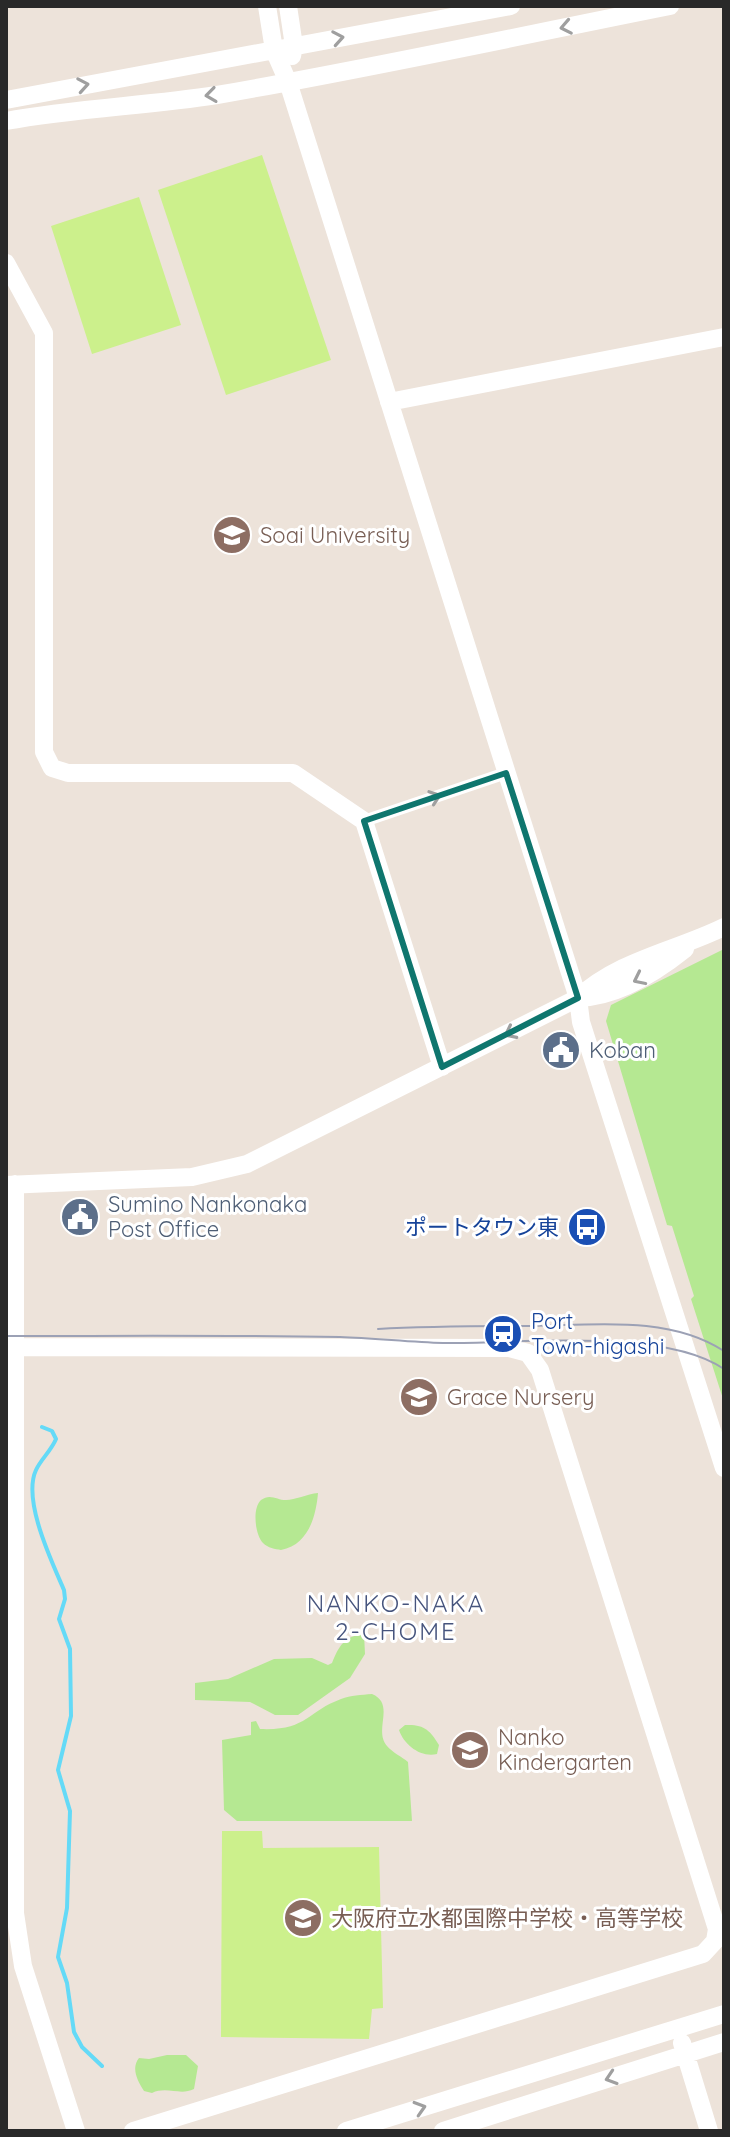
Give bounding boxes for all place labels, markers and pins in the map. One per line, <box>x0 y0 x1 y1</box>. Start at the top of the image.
school or university icon: Soai University <box>211 514 253 556</box>
place label: Soai University <box>260 521 410 549</box>
public building icon: Koban <box>540 1029 582 1071</box>
place label: Koban <box>589 1036 656 1064</box>
place label: Sumino Nankonaka Post Office <box>108 1190 307 1243</box>
public building icon: Sumino Nankonaka Post Office <box>59 1196 101 1238</box>
bus stop icon: ポートタウン東 <box>566 1206 608 1248</box>
place label: ポートタウン東 <box>405 1213 559 1241</box>
place label: Port Town-higashi <box>531 1307 664 1360</box>
station icon: Port Town-higashi <box>482 1313 524 1355</box>
school or university icon: Grace Nursery <box>398 1376 440 1418</box>
place label: Grace Nursery <box>447 1383 594 1411</box>
place label: Nanko Kindergarten <box>498 1723 632 1776</box>
school or university icon: Nanko Kindergarten <box>449 1729 491 1771</box>
school or university icon: 大阪府立水都国際中学校・高等学校 <box>282 1897 324 1939</box>
place label: 大阪府立水都国際中学校・高等学校 <box>331 1904 683 1932</box>

